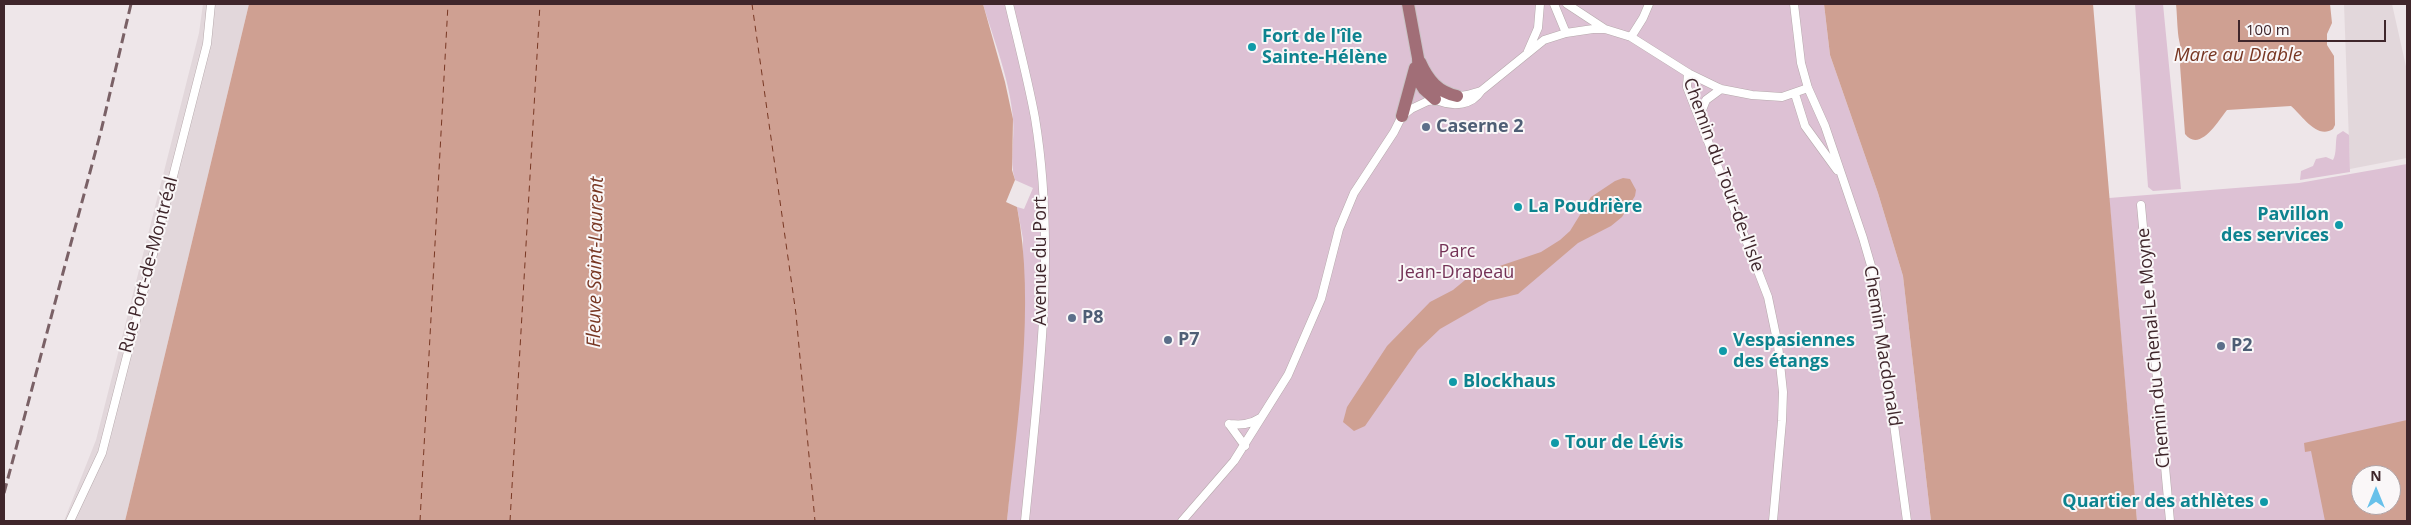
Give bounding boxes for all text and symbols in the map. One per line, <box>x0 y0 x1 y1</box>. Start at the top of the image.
scale bar <box>2241 10 2388 42</box>
text: 100 m <box>2246 19 2290 39</box>
place label: Fort de l'île Sainte-Hélène <box>1262 26 1387 68</box>
marker: Fort de l'île Sainte-Hélène <box>1246 41 1258 53</box>
water label: Mare au Diable <box>2174 45 2302 67</box>
street label: Chemin du Tour-de-l'Isle <box>1678 75 1768 275</box>
place label: Caserne 2 <box>1436 116 1524 138</box>
marker: Caserne 2 <box>1420 121 1432 133</box>
street label: Rue Port-de-Montréal <box>115 175 183 355</box>
water label: Fleuve Saint-Laurent <box>583 176 609 348</box>
street label: Avenue du Port <box>1030 196 1052 326</box>
place label: La Poudrière <box>1528 196 1642 218</box>
marker: La Poudrière <box>1512 201 1524 213</box>
place label: Pavillon des services <box>2221 204 2329 246</box>
marker: Pavillon des services <box>2333 219 2345 231</box>
street label: Chemin du Chenal-Le Moyne <box>2133 227 2175 469</box>
park label: Parc Jean-Drapeau <box>1400 241 1514 284</box>
street label: Chemin Macdonald <box>1859 264 1905 428</box>
place label: P8 <box>1082 307 1104 329</box>
marker: P8 <box>1066 312 1078 324</box>
place label: P7 <box>1178 329 1200 351</box>
place label: Vespasiennes des étangs <box>1733 330 1855 372</box>
marker: P7 <box>1162 334 1174 346</box>
place label: P2 <box>2231 335 2253 357</box>
marker: P2 <box>2215 340 2227 352</box>
marker: Vespasiennes des étangs <box>1717 345 1729 357</box>
place label: Blockhaus <box>1463 371 1556 393</box>
marker: Blockhaus <box>1447 376 1459 388</box>
place label: Tour de Lévis <box>1565 432 1683 454</box>
marker: Tour de Lévis <box>1549 437 1561 449</box>
north arrow <box>2351 465 2401 515</box>
text: N <box>2370 466 2382 485</box>
place label: Quartier des athlètes <box>2062 491 2254 513</box>
marker: Quartier des athlètes <box>2258 496 2270 508</box>

